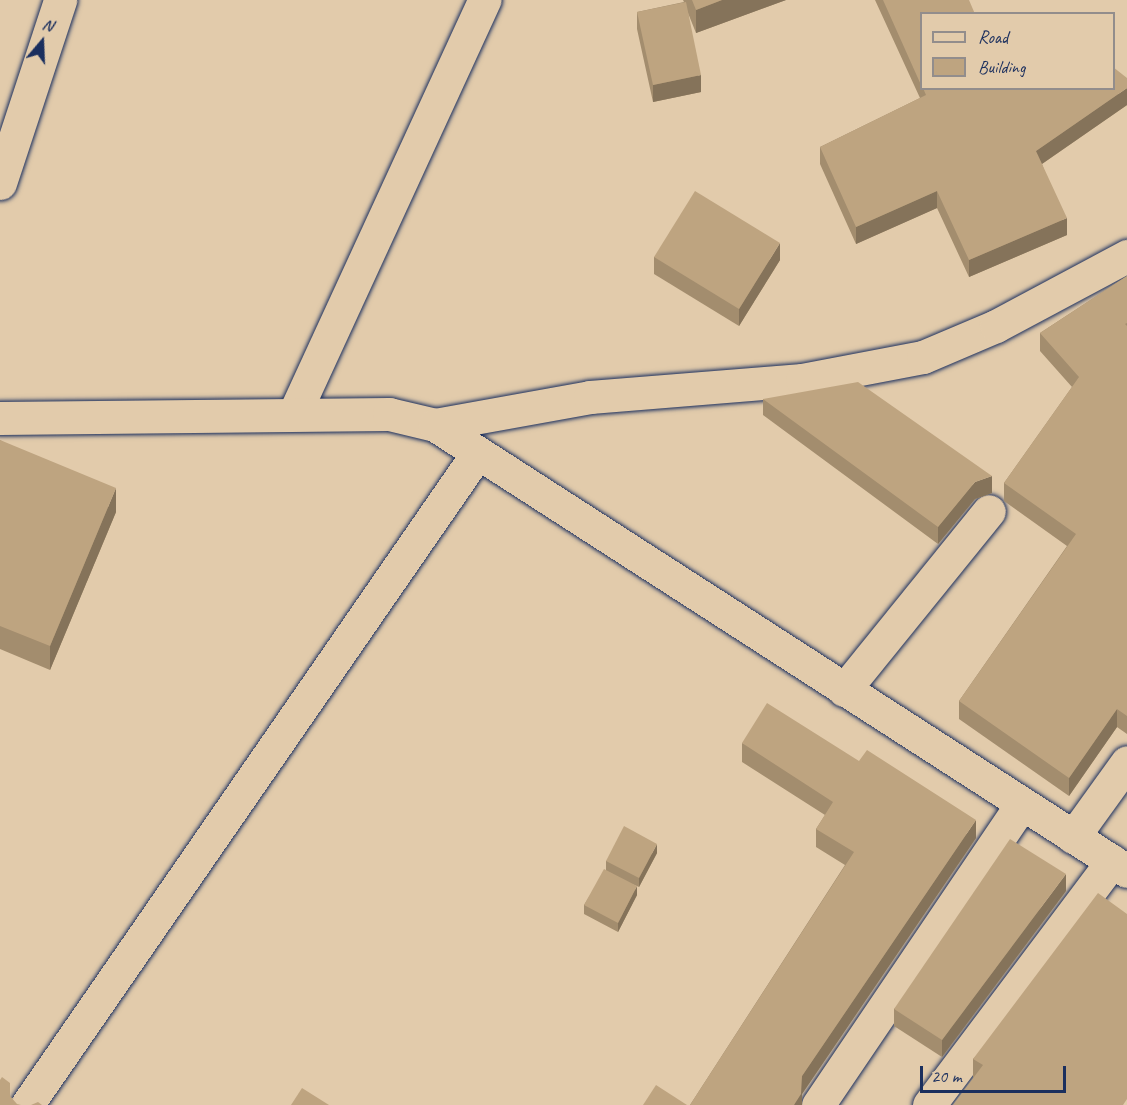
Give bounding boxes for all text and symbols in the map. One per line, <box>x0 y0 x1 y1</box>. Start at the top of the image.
north arrow <box>12 12 72 72</box>
legend <box>920 12 1115 90</box>
text: N <box>40 14 56 36</box>
text: Road <box>978 26 1008 48</box>
text: Building <box>978 56 1025 78</box>
scale bar <box>923 1054 1068 1092</box>
text: 20 m <box>931 1065 962 1087</box>

